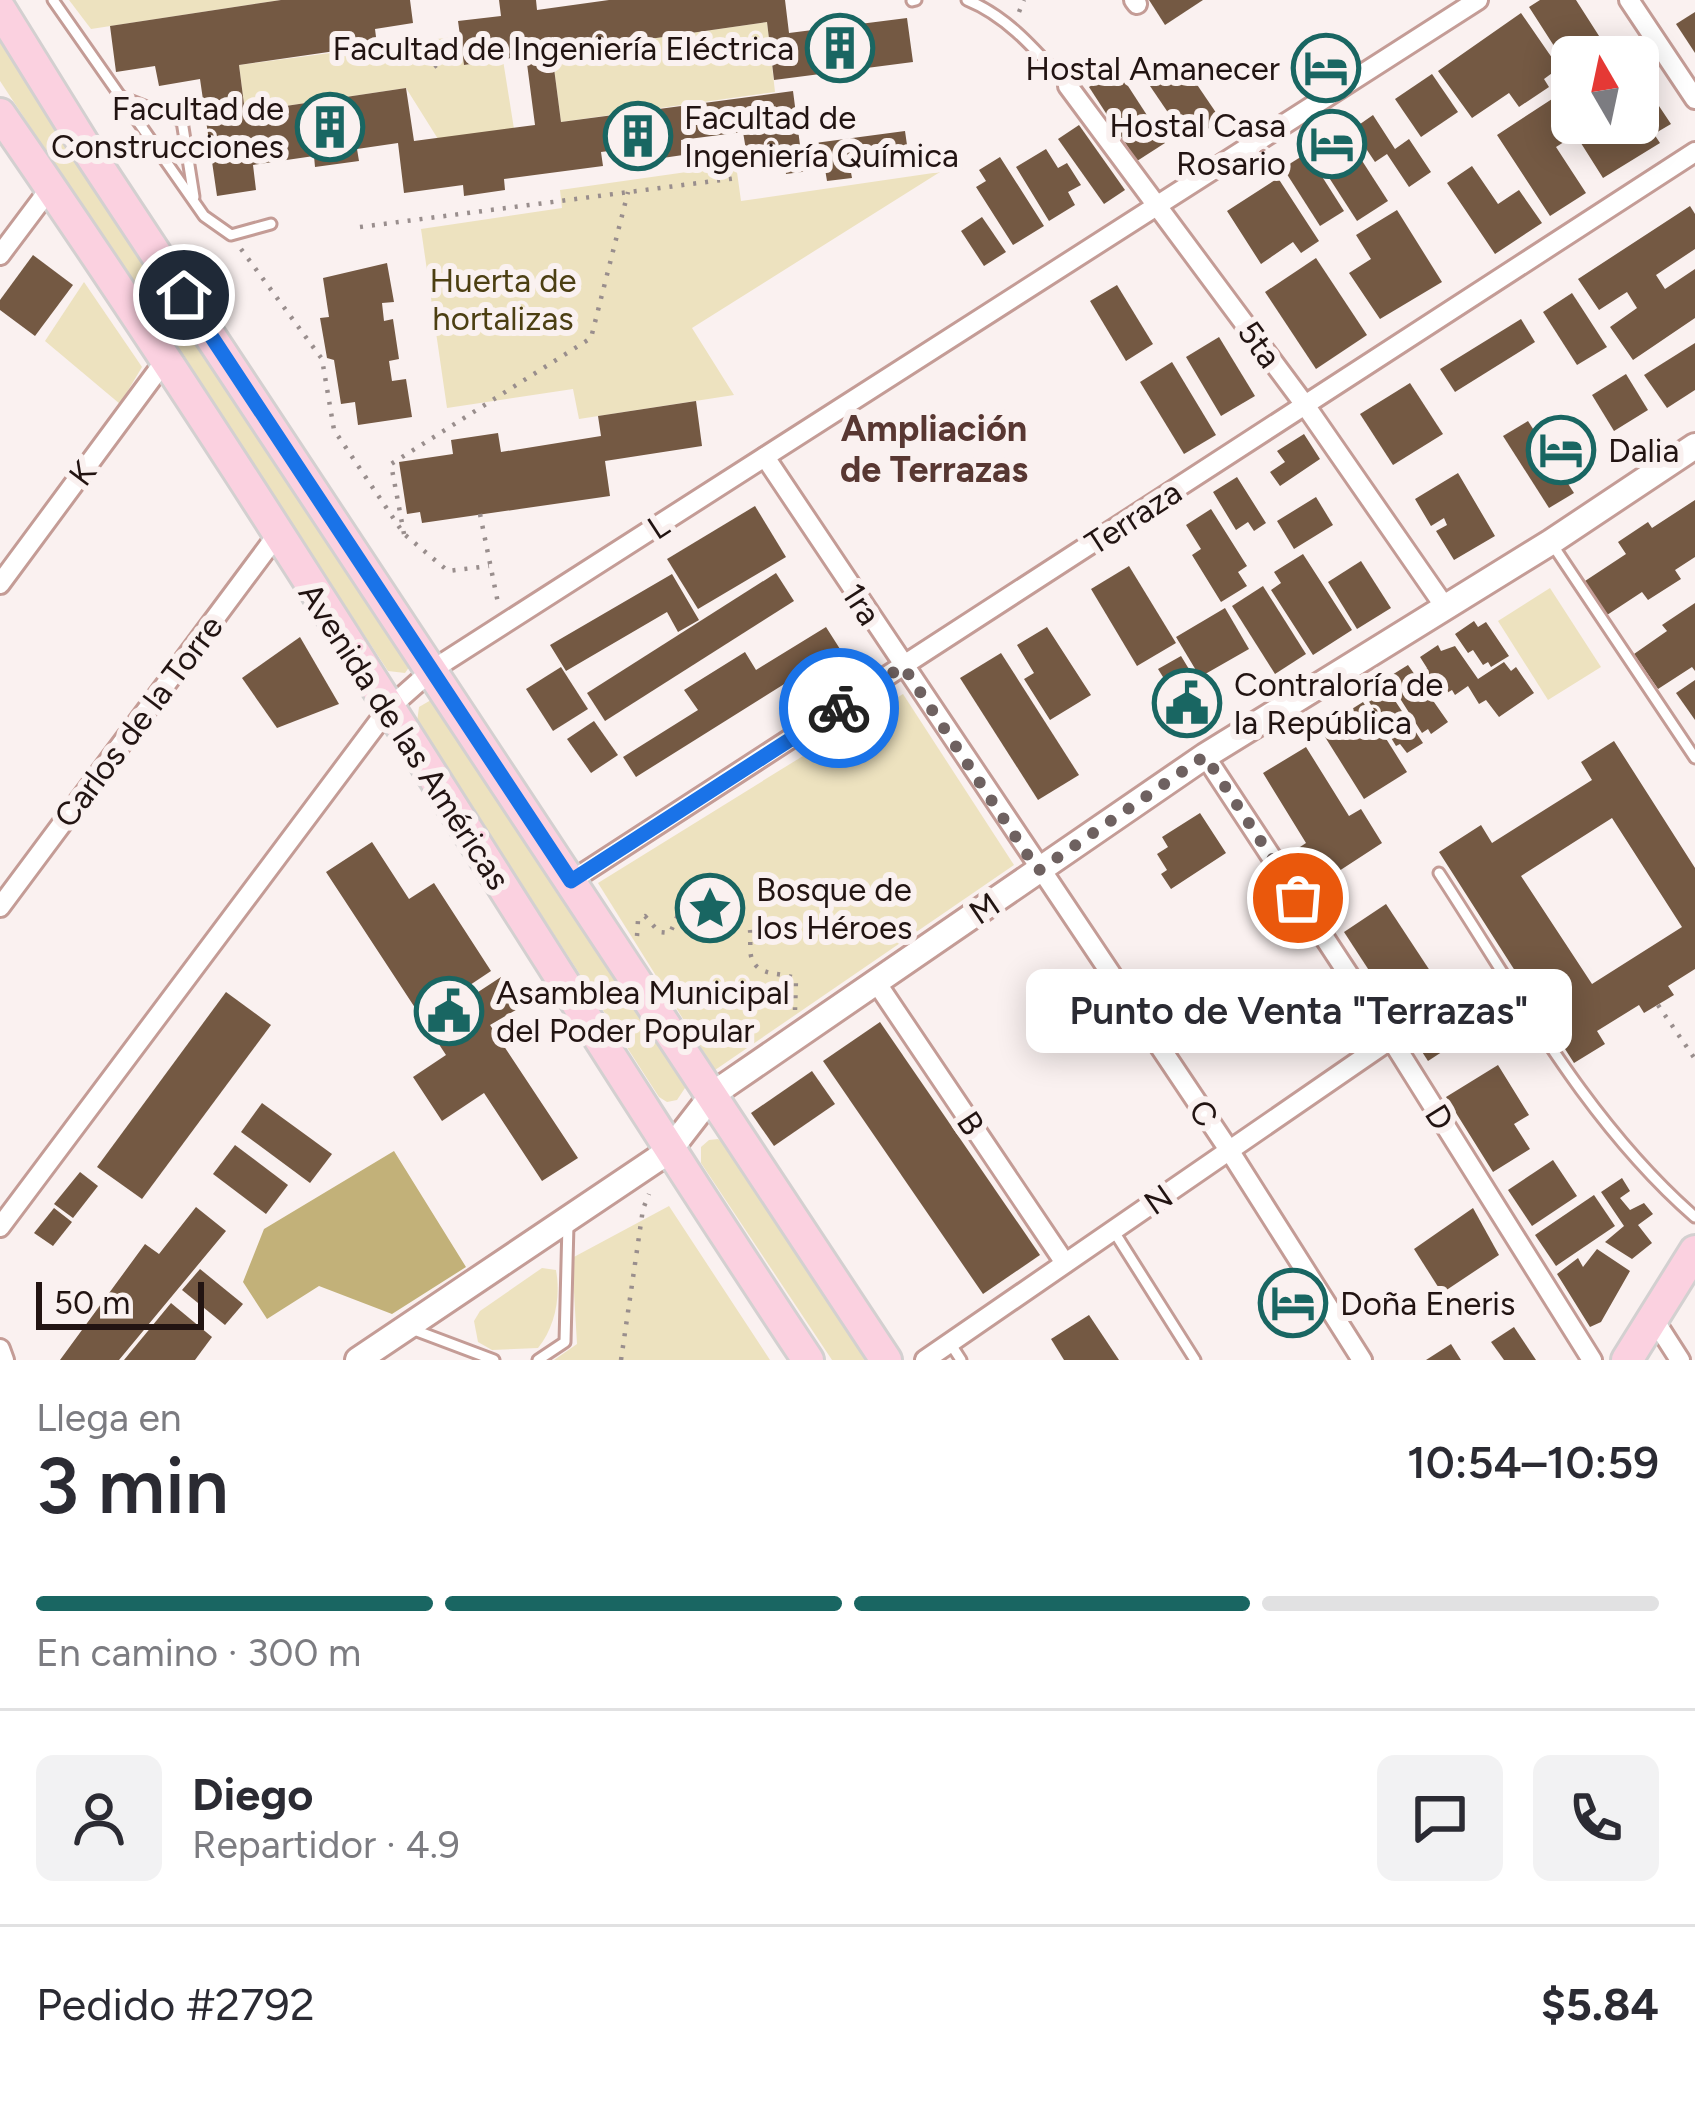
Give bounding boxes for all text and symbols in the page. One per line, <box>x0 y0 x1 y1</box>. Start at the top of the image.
building icon: Facultad de Ingeniería Eléctrica <box>805 13 875 83</box>
place label: Facultad de Ingeniería Eléctrica <box>332 29 794 68</box>
hotel icon: Hostal Amanecer <box>1291 33 1361 103</box>
north arrow <box>1551 36 1659 144</box>
map controls <box>1551 36 1659 144</box>
place label: Hostal Amanecer <box>1025 49 1280 88</box>
place label: Facultad de Construcciones <box>51 89 284 166</box>
building icon: Facultad de Construcciones <box>295 92 365 162</box>
place label: Facultad de Ingeniería Química <box>684 98 959 175</box>
building icon: Facultad de Ingeniería Química <box>603 101 673 171</box>
place label: Hostal Casa Rosario <box>1109 106 1286 183</box>
hotel icon: Hostal Casa Rosario <box>1297 109 1367 179</box>
pin <box>133 244 235 346</box>
park label: Huerta de hortalizas <box>429 261 577 338</box>
icon: home <box>151 262 217 328</box>
street label: 5ta <box>1230 313 1290 375</box>
district label: Ampliación de Terrazas <box>840 407 1028 491</box>
hotel icon: Dalia <box>1526 415 1596 485</box>
place label: Dalia <box>1608 431 1679 470</box>
street label: K <box>61 454 104 493</box>
street label: Terraza <box>1078 472 1188 563</box>
street label: L <box>640 505 676 547</box>
street label: Avenida de las Américas <box>291 576 518 897</box>
street label: 1ra <box>834 576 889 632</box>
street label: Carlos de la Torre <box>46 608 231 835</box>
courier <box>779 648 899 768</box>
place label: Contraloría de la República <box>1234 665 1443 742</box>
public building icon: Contraloría de la República <box>1152 668 1222 738</box>
icon: bike <box>806 675 872 741</box>
pin <box>1247 847 1349 949</box>
icon: bag <box>1265 865 1331 931</box>
place label: Bosque de los Héroes <box>756 870 912 947</box>
place icon: Bosque de los Héroes <box>675 873 745 943</box>
street label: M <box>962 884 1007 932</box>
callout: Punto de Venta "Terrazas" <box>1025 970 1571 1054</box>
place label: Asamblea Municipal del Poder Popular <box>496 973 790 1050</box>
public building icon: Asamblea Municipal del Poder Popular <box>414 976 484 1046</box>
text: Punto de Venta "Terrazas" <box>1069 987 1529 1034</box>
street label: C <box>1181 1093 1226 1134</box>
street label: D <box>1417 1097 1462 1137</box>
street label: B <box>949 1104 992 1143</box>
street label: N <box>1137 1176 1180 1223</box>
hotel icon: Doña Eneris <box>1258 1268 1328 1338</box>
scale bar <box>36 1276 204 1329</box>
text: 50 m <box>54 1283 130 1322</box>
place label: Doña Eneris <box>1340 1284 1515 1323</box>
text: Llega en <box>36 1394 182 1441</box>
text: 10:54–10:59 <box>1407 1435 1659 1489</box>
text: 3 min <box>36 1439 229 1533</box>
text: En camino · 300 m <box>36 1629 361 1676</box>
button: person <box>36 1755 162 1881</box>
button: chat <box>1377 1755 1503 1881</box>
button: phone <box>1533 1755 1659 1881</box>
text: Diego <box>192 1767 313 1821</box>
text: Repartidor · 4.9 <box>192 1821 460 1868</box>
text: Pedido #2792 <box>36 1977 315 2031</box>
text: $5.84 <box>1541 1977 1659 2031</box>

